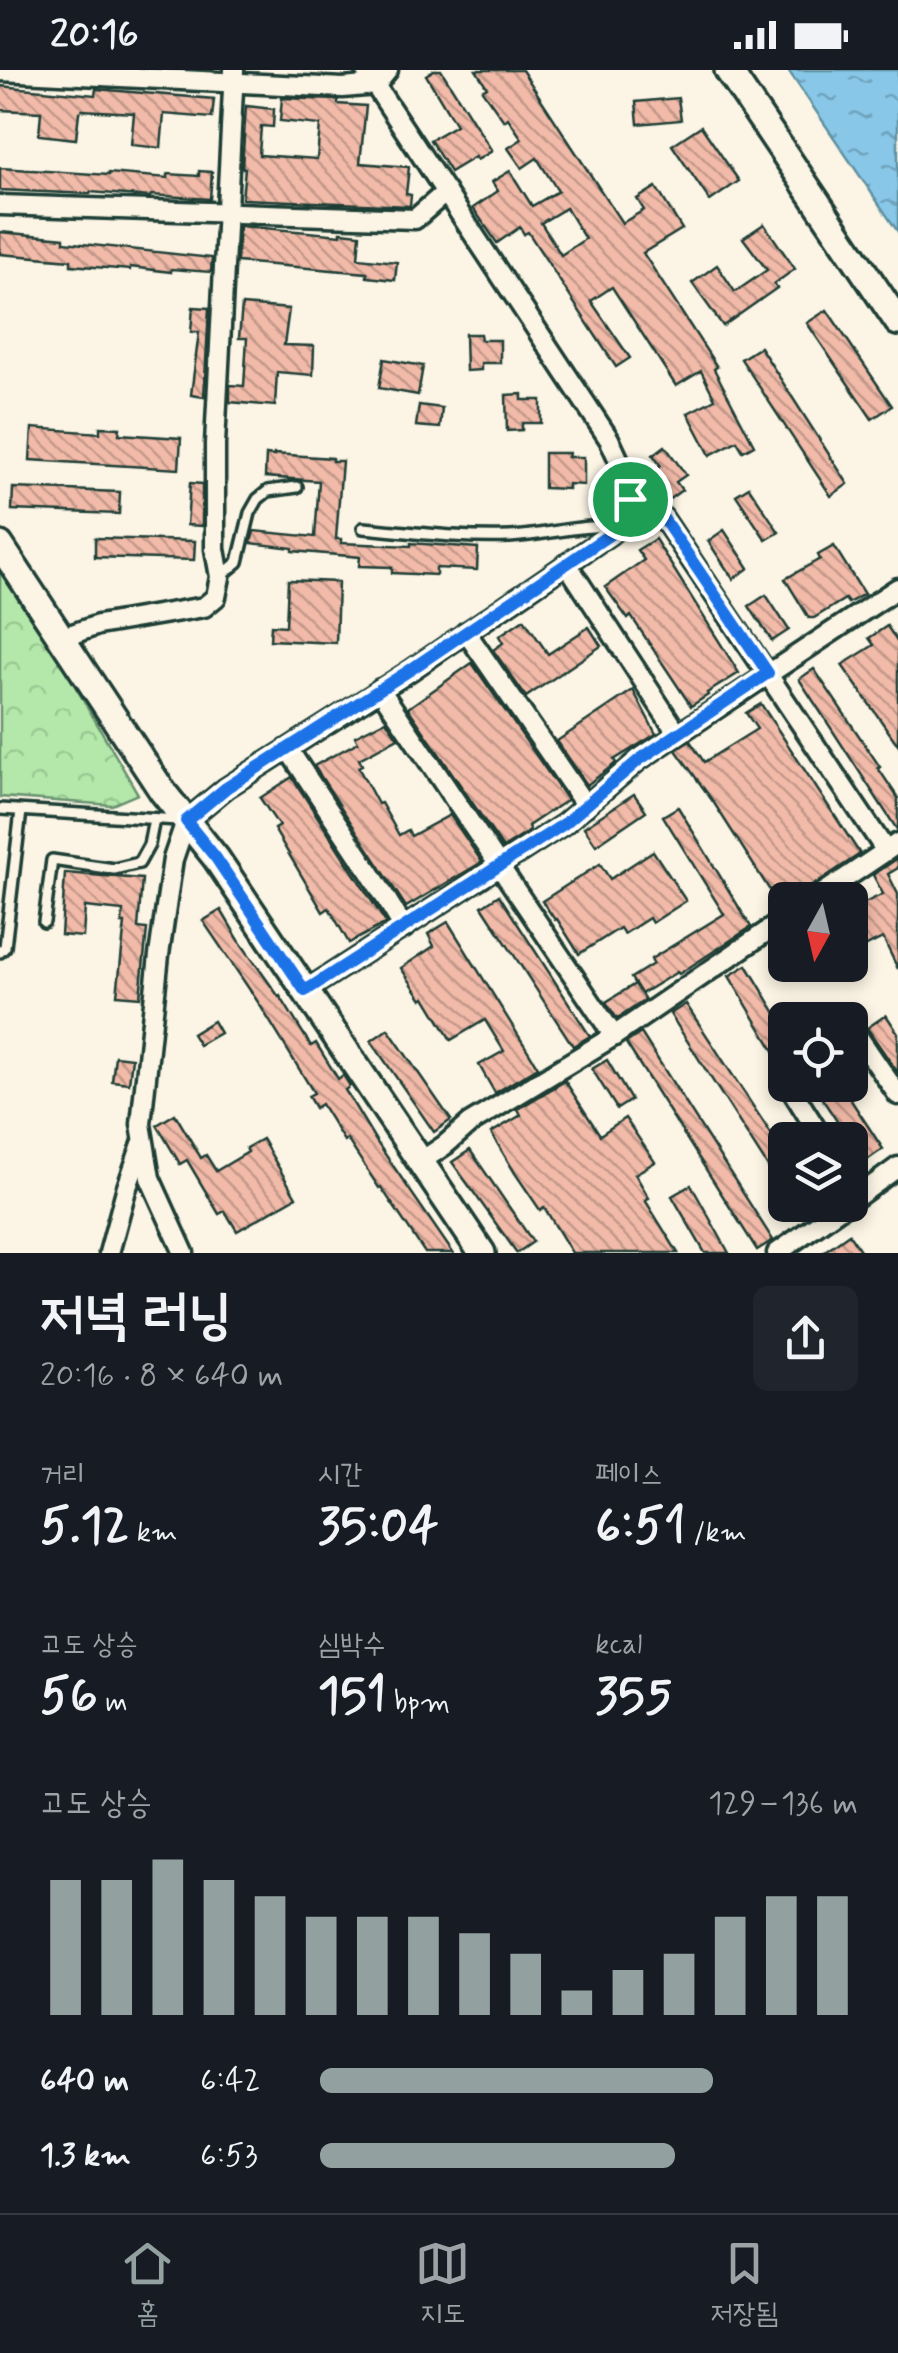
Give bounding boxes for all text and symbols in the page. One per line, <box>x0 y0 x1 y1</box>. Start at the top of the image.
text: 20:16 <box>50 11 139 60</box>
pin <box>588 457 673 542</box>
icon: arrive <box>603 472 658 527</box>
north arrow <box>768 882 868 982</box>
map controls <box>768 882 868 1222</box>
button: locate <box>768 1002 868 1102</box>
button: layers <box>768 1122 868 1222</box>
text: 저녁 러닝 <box>40 1281 232 1353</box>
button: share <box>753 1286 858 1391</box>
text: 20:16 · 8 × 640 m <box>40 1355 283 1397</box>
text: 거리 <box>40 1457 85 1494</box>
text: 시간 <box>318 1457 363 1494</box>
text: 페이스 <box>595 1457 663 1494</box>
text: 5.12 <box>40 1494 129 1560</box>
text: 35:04 <box>318 1494 439 1560</box>
text: 6:51 <box>595 1494 686 1560</box>
text: km <box>129 1515 178 1552</box>
text: /km <box>686 1515 746 1552</box>
text: 고도 상승 <box>40 1627 138 1664</box>
text: 심박수 <box>318 1627 385 1664</box>
text: kcal <box>595 1627 642 1664</box>
text: 56 <box>40 1664 98 1730</box>
text: 151 <box>318 1664 386 1730</box>
text: 355 <box>595 1664 672 1730</box>
text: m <box>98 1685 128 1722</box>
text: bpm <box>386 1685 450 1722</box>
text: 고도 상승 <box>40 1783 152 1825</box>
text: 129–136 m <box>708 1783 858 1825</box>
text: 640 m <box>40 2060 129 2102</box>
text: 6:42 <box>200 2060 260 2102</box>
text: 1.3 km <box>40 2135 131 2177</box>
text: 6:53 <box>200 2135 258 2177</box>
tab: 홈 <box>120 2236 175 2333</box>
tab: 지도 <box>415 2236 470 2333</box>
tab: 저장됨 <box>710 2236 778 2333</box>

